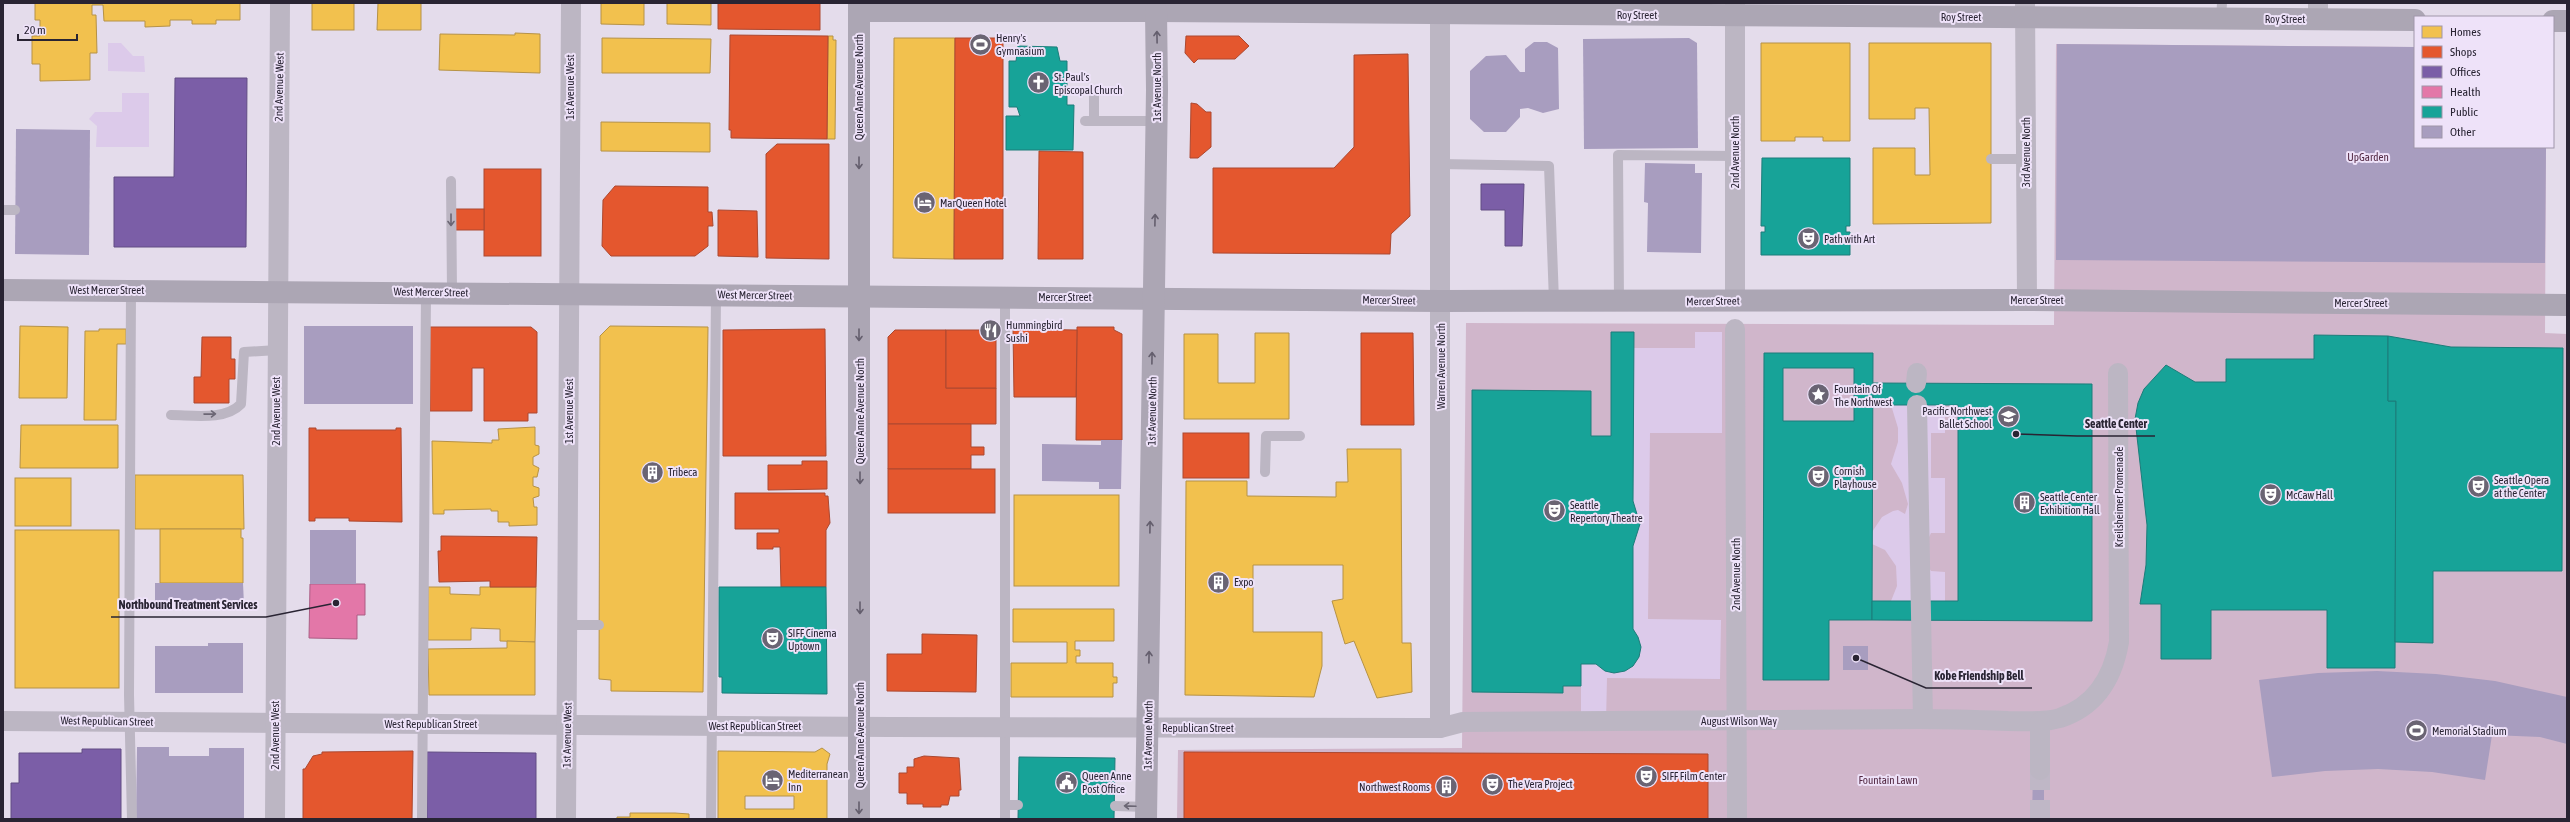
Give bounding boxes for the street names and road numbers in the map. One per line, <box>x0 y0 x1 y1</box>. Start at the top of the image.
street label: Roy Street <box>1617 9 1657 21</box>
street label: Roy Street <box>1941 11 1981 23</box>
street label: Roy Street <box>2265 13 2305 25</box>
street label: Queen Anne Avenue North <box>853 34 865 140</box>
street label: 2nd Avenue West <box>272 52 286 122</box>
street label: 1st Avenue North <box>1151 53 1163 121</box>
street label: 1st Avenue West <box>564 54 576 120</box>
street label: 2nd Avenue North <box>1729 116 1741 188</box>
street label: 3rd Avenue North <box>2020 117 2032 187</box>
street label: West Mercer Street <box>70 284 144 296</box>
street label: West Mercer Street <box>394 285 468 299</box>
street label: West Mercer Street <box>718 288 792 302</box>
street label: Mercer Street <box>1038 291 1092 303</box>
street label: Mercer Street <box>1362 294 1416 306</box>
street label: Mercer Street <box>2010 294 2064 306</box>
street label: Mercer Street <box>1686 295 1740 307</box>
street label: Mercer Street <box>2334 297 2388 309</box>
street label: Warren Avenue North <box>1435 323 1447 409</box>
street label: Queen Anne Avenue North <box>854 358 866 464</box>
street label: 1st Avenue North <box>1145 376 1159 446</box>
street label: 2nd Avenue West <box>270 377 282 445</box>
street label: 1st Avenue West <box>563 378 575 444</box>
street label: Kreilsheimer Promenade <box>2113 447 2125 547</box>
street label: 2nd Avenue North <box>1730 538 1742 610</box>
street label: Queen Anne Avenue North <box>854 682 866 788</box>
street label: 1st Avenue North <box>1141 700 1155 770</box>
street label: 2nd Avenue West <box>269 701 281 769</box>
street label: 1st Avenue West <box>560 702 574 768</box>
street label: West Republican Street <box>60 714 154 728</box>
street label: August Wilson Way <box>1701 715 1777 727</box>
street label: West Republican Street <box>384 718 478 730</box>
street label: West Republican Street <box>708 720 802 732</box>
street label: Republican Street <box>1162 722 1234 734</box>

